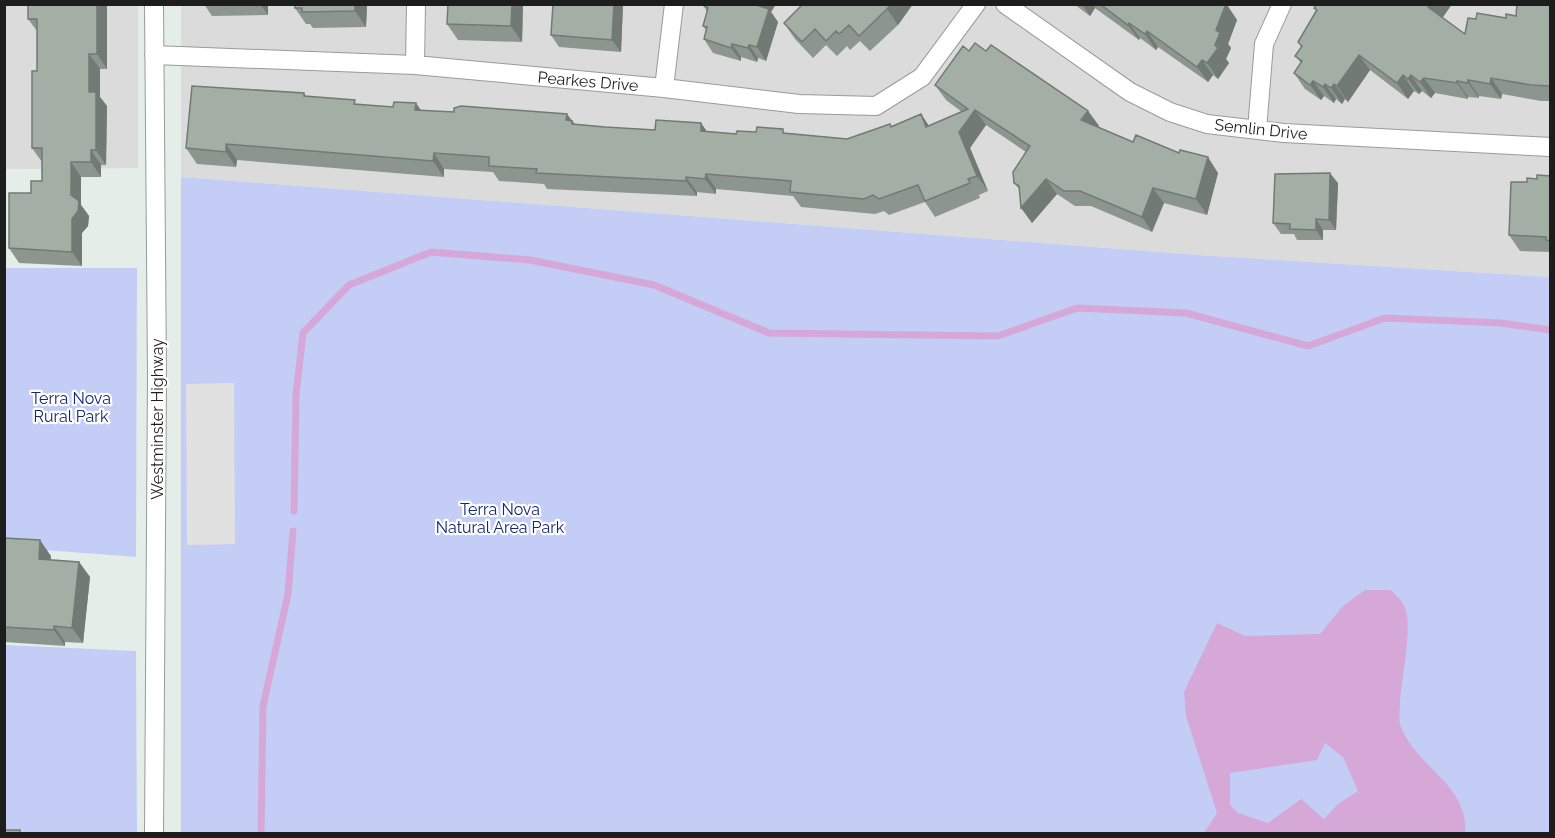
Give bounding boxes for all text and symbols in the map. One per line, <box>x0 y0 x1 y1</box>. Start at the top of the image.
street label: Pearkes Drive <box>537 68 639 95</box>
street label: Semlin Drive <box>1214 115 1308 144</box>
street label: Westminster Highway <box>148 338 167 500</box>
park label: Terra Nova Rural Park <box>31 389 111 426</box>
park label: Terra Nova Natural Area Park <box>436 500 565 537</box>

